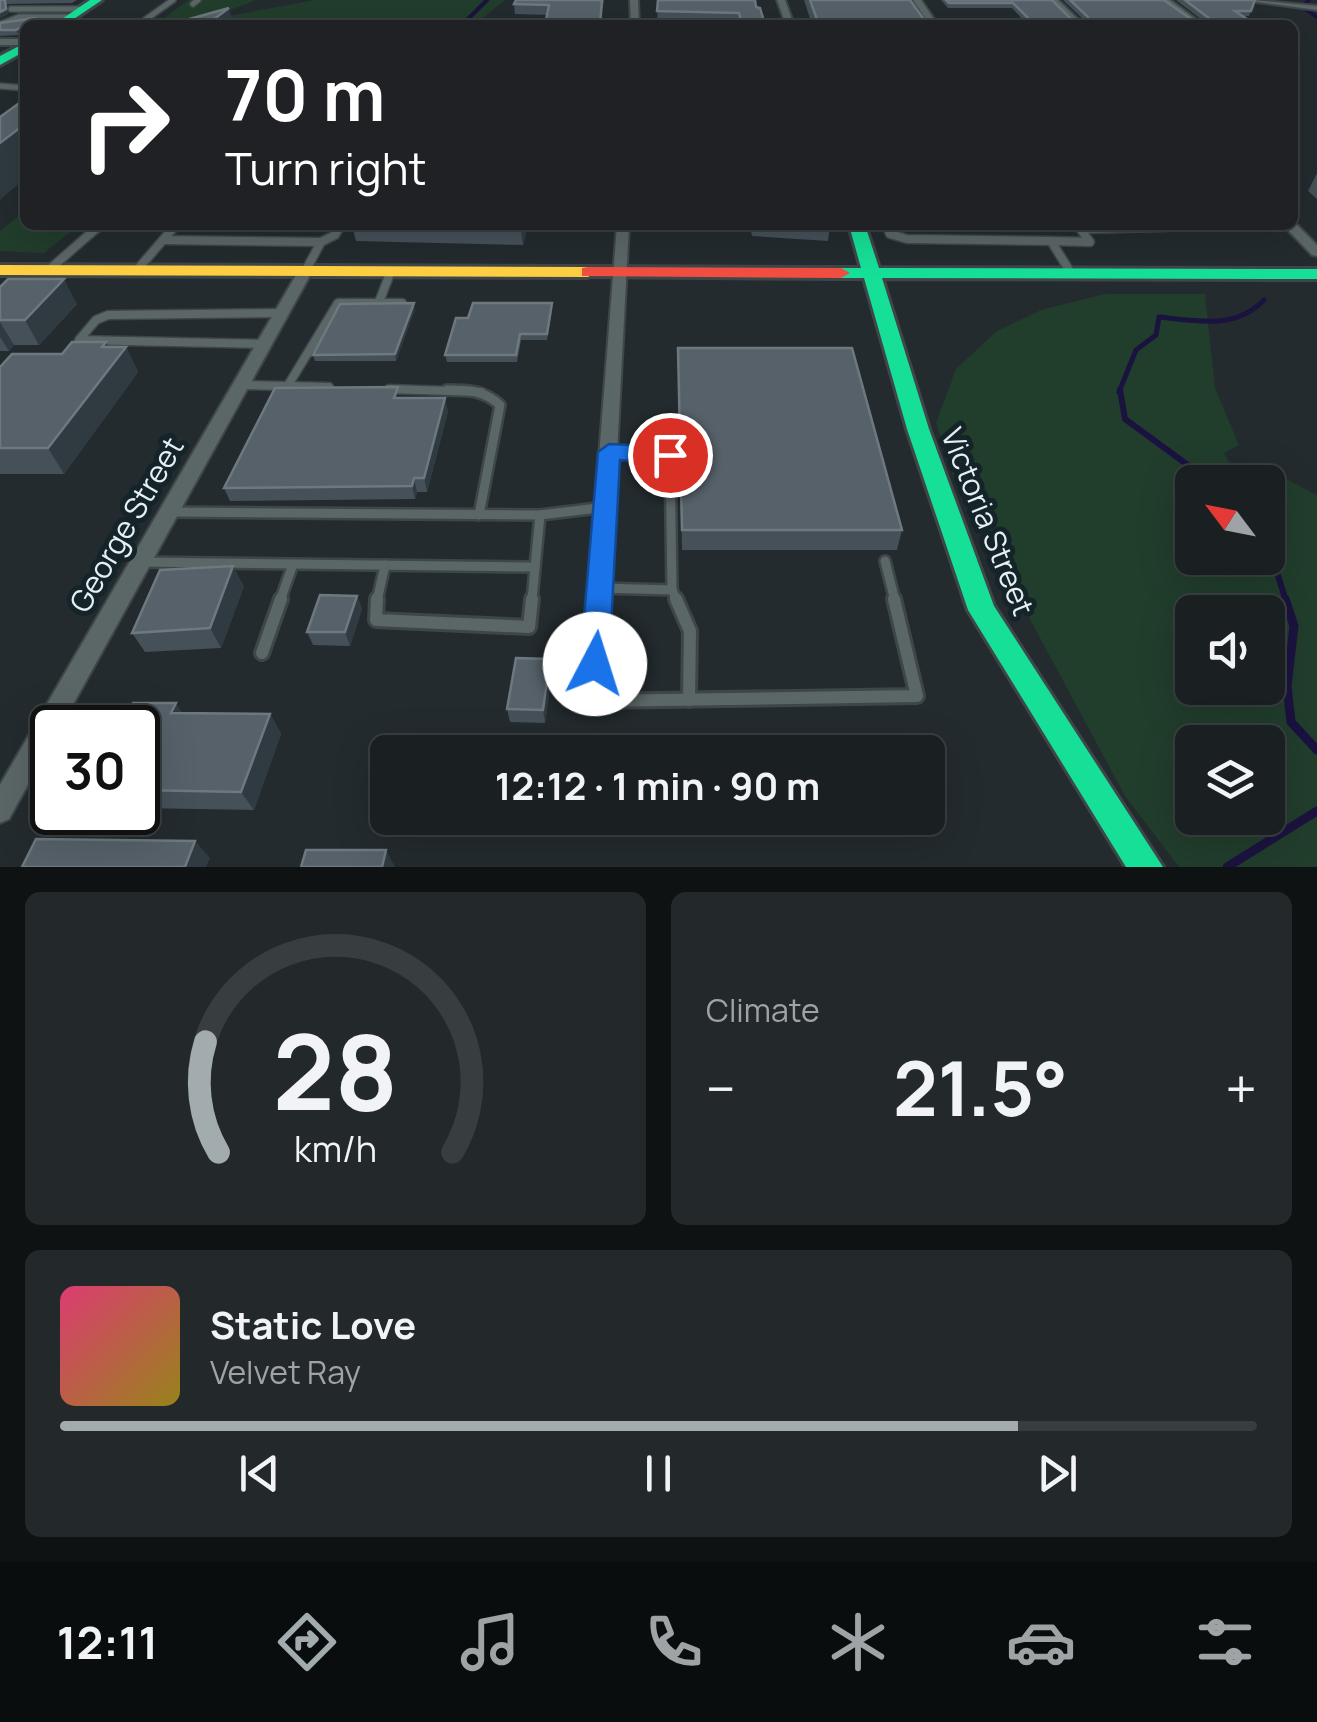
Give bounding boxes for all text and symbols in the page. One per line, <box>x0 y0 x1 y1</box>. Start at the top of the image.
text: 70 m <box>225 46 385 142</box>
icon: right <box>60 60 190 190</box>
text: Turn right <box>225 137 426 199</box>
pin <box>628 413 713 498</box>
street label: Victoria Street <box>932 422 1045 621</box>
icon: arrive <box>643 428 698 483</box>
street label: George Street <box>59 429 192 619</box>
north arrow <box>1175 465 1285 575</box>
map controls <box>1175 465 1285 835</box>
button: sound <box>1175 595 1285 705</box>
position arrow <box>543 612 647 716</box>
speed limit sign: 30 <box>30 705 160 835</box>
button: layers <box>1175 725 1285 835</box>
text: 12:12 · 1 min · 90 m <box>495 759 820 811</box>
text: Climate <box>706 988 820 1032</box>
text: 28 <box>273 999 398 1141</box>
text: 21.5° <box>893 1036 1068 1139</box>
text: − <box>706 1050 736 1126</box>
text: + <box>1225 1050 1257 1126</box>
text: km/h <box>294 1124 377 1173</box>
text: Static Love <box>210 1298 416 1350</box>
text: Velvet Ray <box>210 1350 361 1394</box>
icon: previous <box>232 1446 287 1501</box>
icon: pause <box>631 1446 686 1501</box>
icon: next <box>1030 1446 1085 1501</box>
icon: directions <box>272 1607 342 1677</box>
icon: music <box>455 1607 525 1677</box>
icon: phone <box>639 1607 709 1677</box>
icon: climate <box>823 1607 893 1677</box>
icon: car <box>1006 1607 1076 1677</box>
icon: filters <box>1190 1607 1260 1677</box>
text: 12:11 <box>57 1611 158 1673</box>

